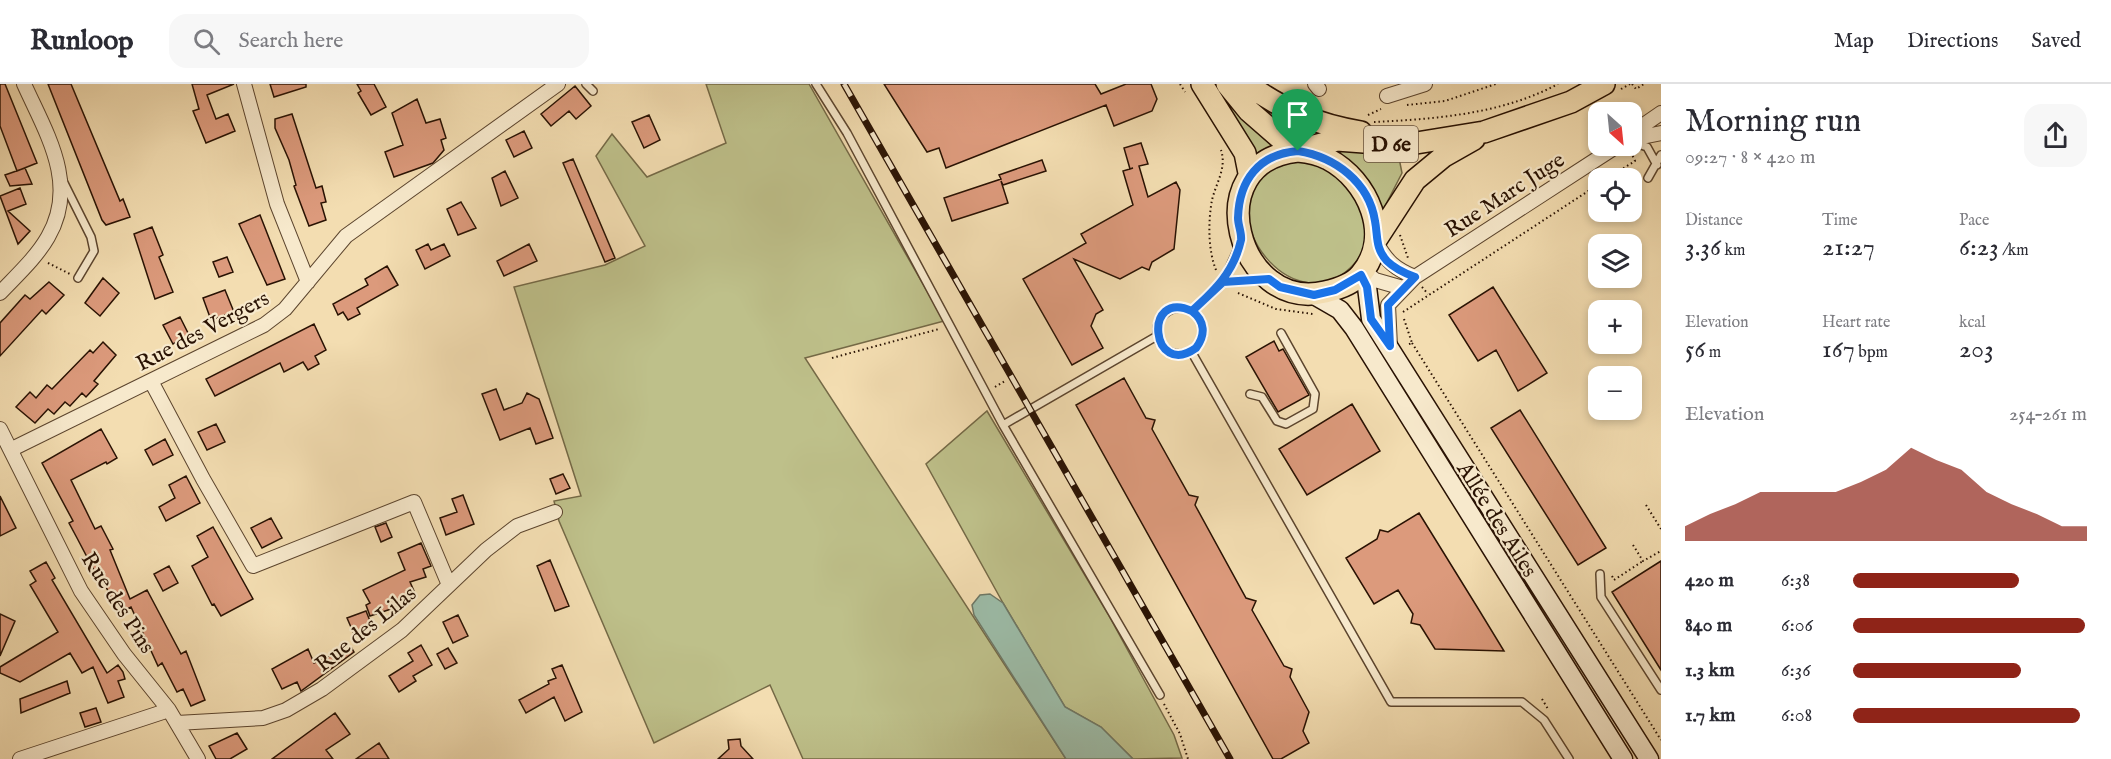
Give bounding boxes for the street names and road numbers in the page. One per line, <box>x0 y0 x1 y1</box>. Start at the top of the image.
road number: D 6e <box>1364 126 1418 162</box>
street label: Rue Marc Juge <box>1440 147 1570 245</box>
street label: Rue des Vergers <box>132 285 274 379</box>
street label: Allée des Ailes <box>1449 456 1543 583</box>
street label: Rue des Pins <box>74 547 160 659</box>
street label: Rue des Lilas <box>310 580 423 679</box>

